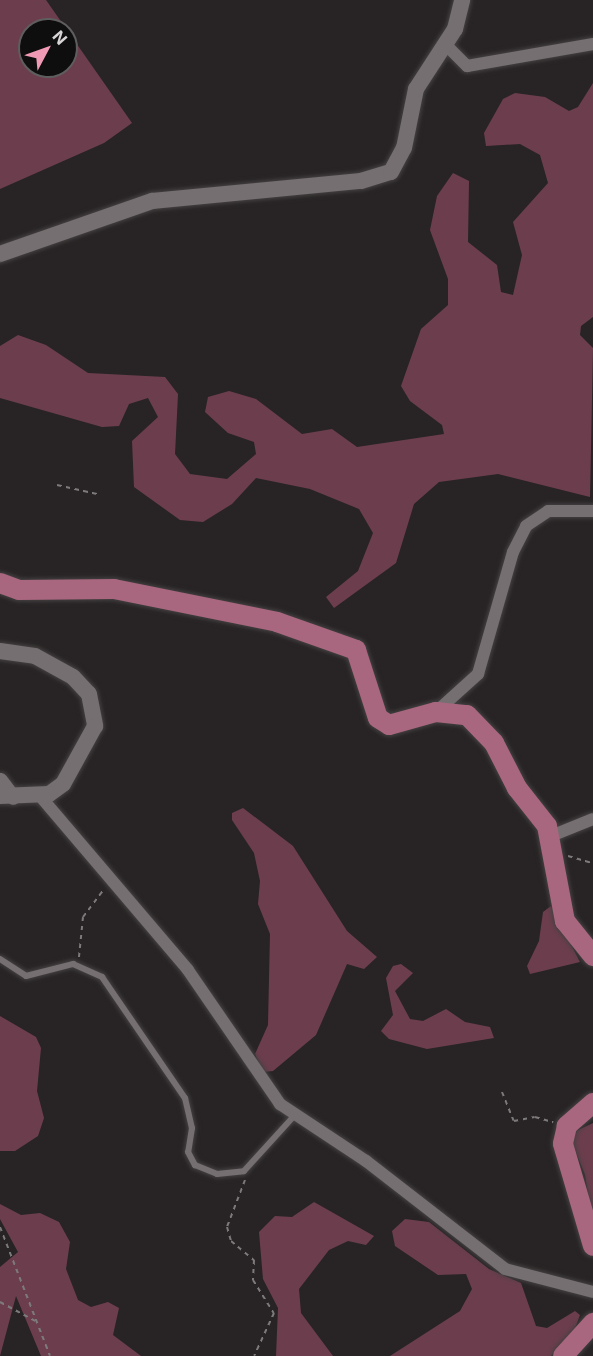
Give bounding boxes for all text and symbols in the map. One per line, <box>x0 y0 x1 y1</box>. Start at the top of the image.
north arrow <box>18 18 78 78</box>
text: N <box>49 26 72 49</box>

